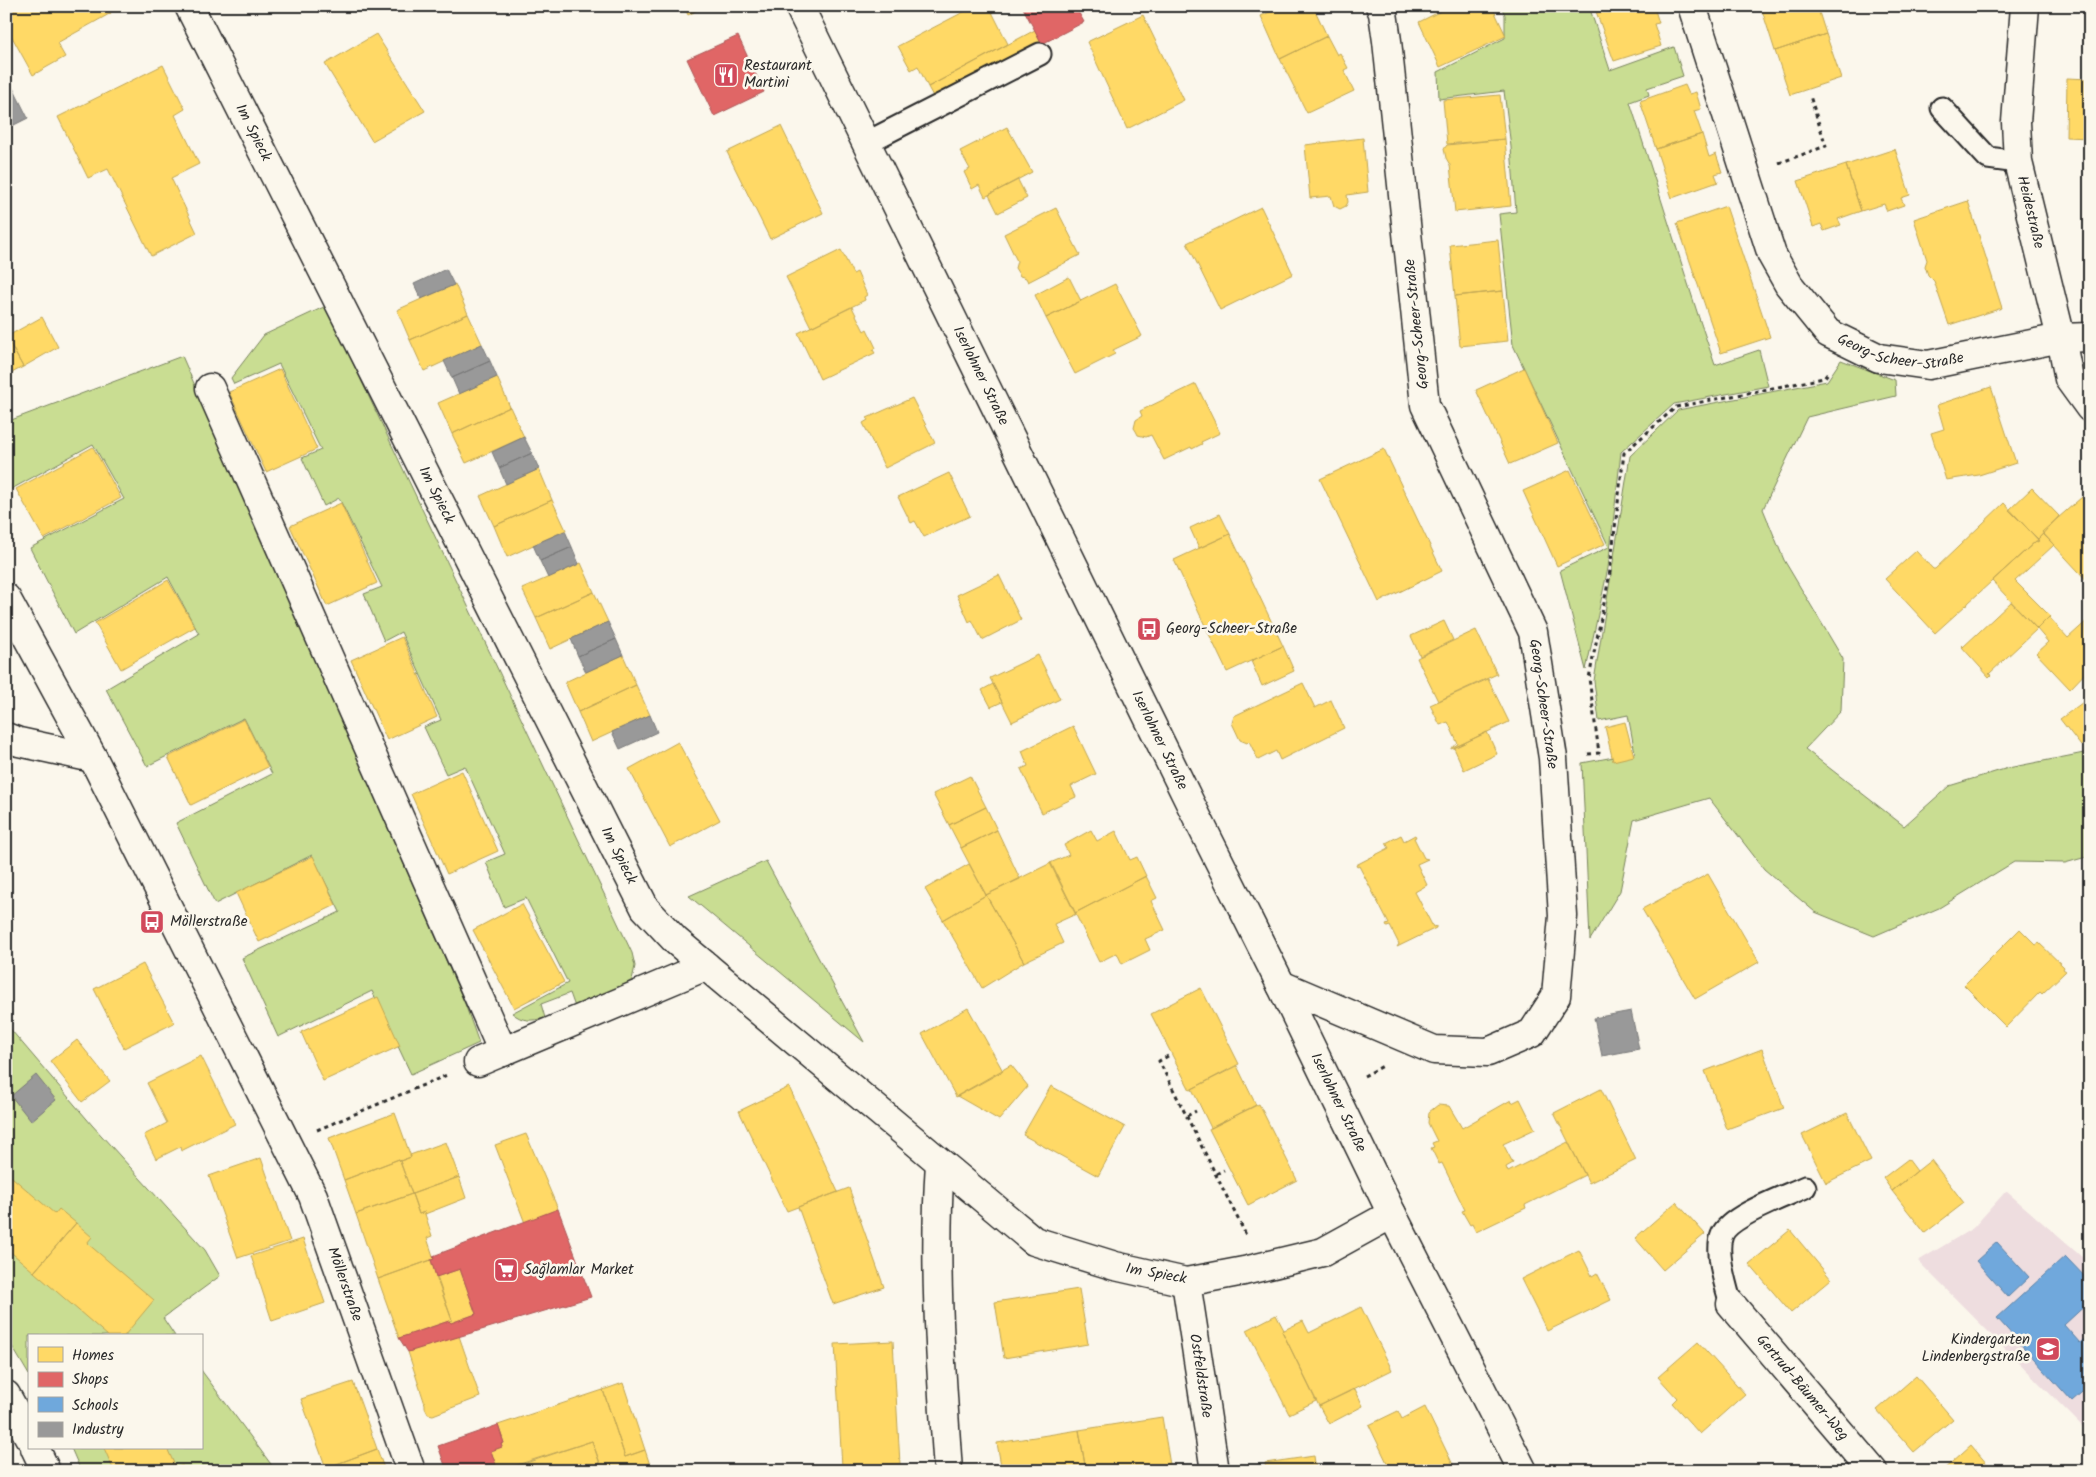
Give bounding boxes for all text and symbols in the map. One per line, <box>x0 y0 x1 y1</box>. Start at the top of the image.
place label: Restaurant Martini <box>744 54 812 95</box>
restaurant icon: Restaurant Martini <box>713 62 739 88</box>
street label: Im Spieck <box>228 100 278 167</box>
street label: Heidestraße <box>2010 173 2051 251</box>
street label: Georg-Scheer-Straße <box>1398 257 1436 390</box>
street label: Iserlohner Straße <box>946 322 1015 430</box>
street label: Georg-Scheer-Straße <box>1833 327 1966 377</box>
street label: Im Spieck <box>412 462 461 529</box>
bus stop icon: Georg-Scheer-Straße <box>1136 616 1162 642</box>
place label: Georg-Scheer-Straße <box>1166 617 1297 641</box>
street label: Georg-Scheer-Straße <box>1522 637 1564 771</box>
street label: Iserlohner Straße <box>1125 686 1194 795</box>
street label: Im Spieck <box>594 823 644 889</box>
bus stop icon: Möllerstraße <box>139 909 165 935</box>
place label: Möllerstraße <box>170 910 248 934</box>
street label: Iserlohner Straße <box>1304 1049 1373 1157</box>
street label: Möllerstraße <box>320 1244 369 1325</box>
supermarket icon: Sağlamlar Market <box>493 1257 519 1283</box>
street label: Im Spieck <box>1123 1257 1189 1291</box>
place label: Sağlamlar Market <box>524 1258 634 1282</box>
place label: Kindergarten Lindenbergstraße <box>1922 1328 2030 1369</box>
street label: Gertrud-Bäumer-Weg <box>1750 1329 1855 1446</box>
street label: Ostfeldstraße <box>1182 1332 1219 1420</box>
legend <box>28 1334 202 1450</box>
school or university icon: Kindergarten Lindenbergstraße <box>2035 1336 2061 1362</box>
text: Homes <box>72 1344 115 1368</box>
text: Shops <box>72 1368 109 1392</box>
text: Schools <box>72 1394 119 1418</box>
text: Industry <box>72 1418 125 1442</box>

